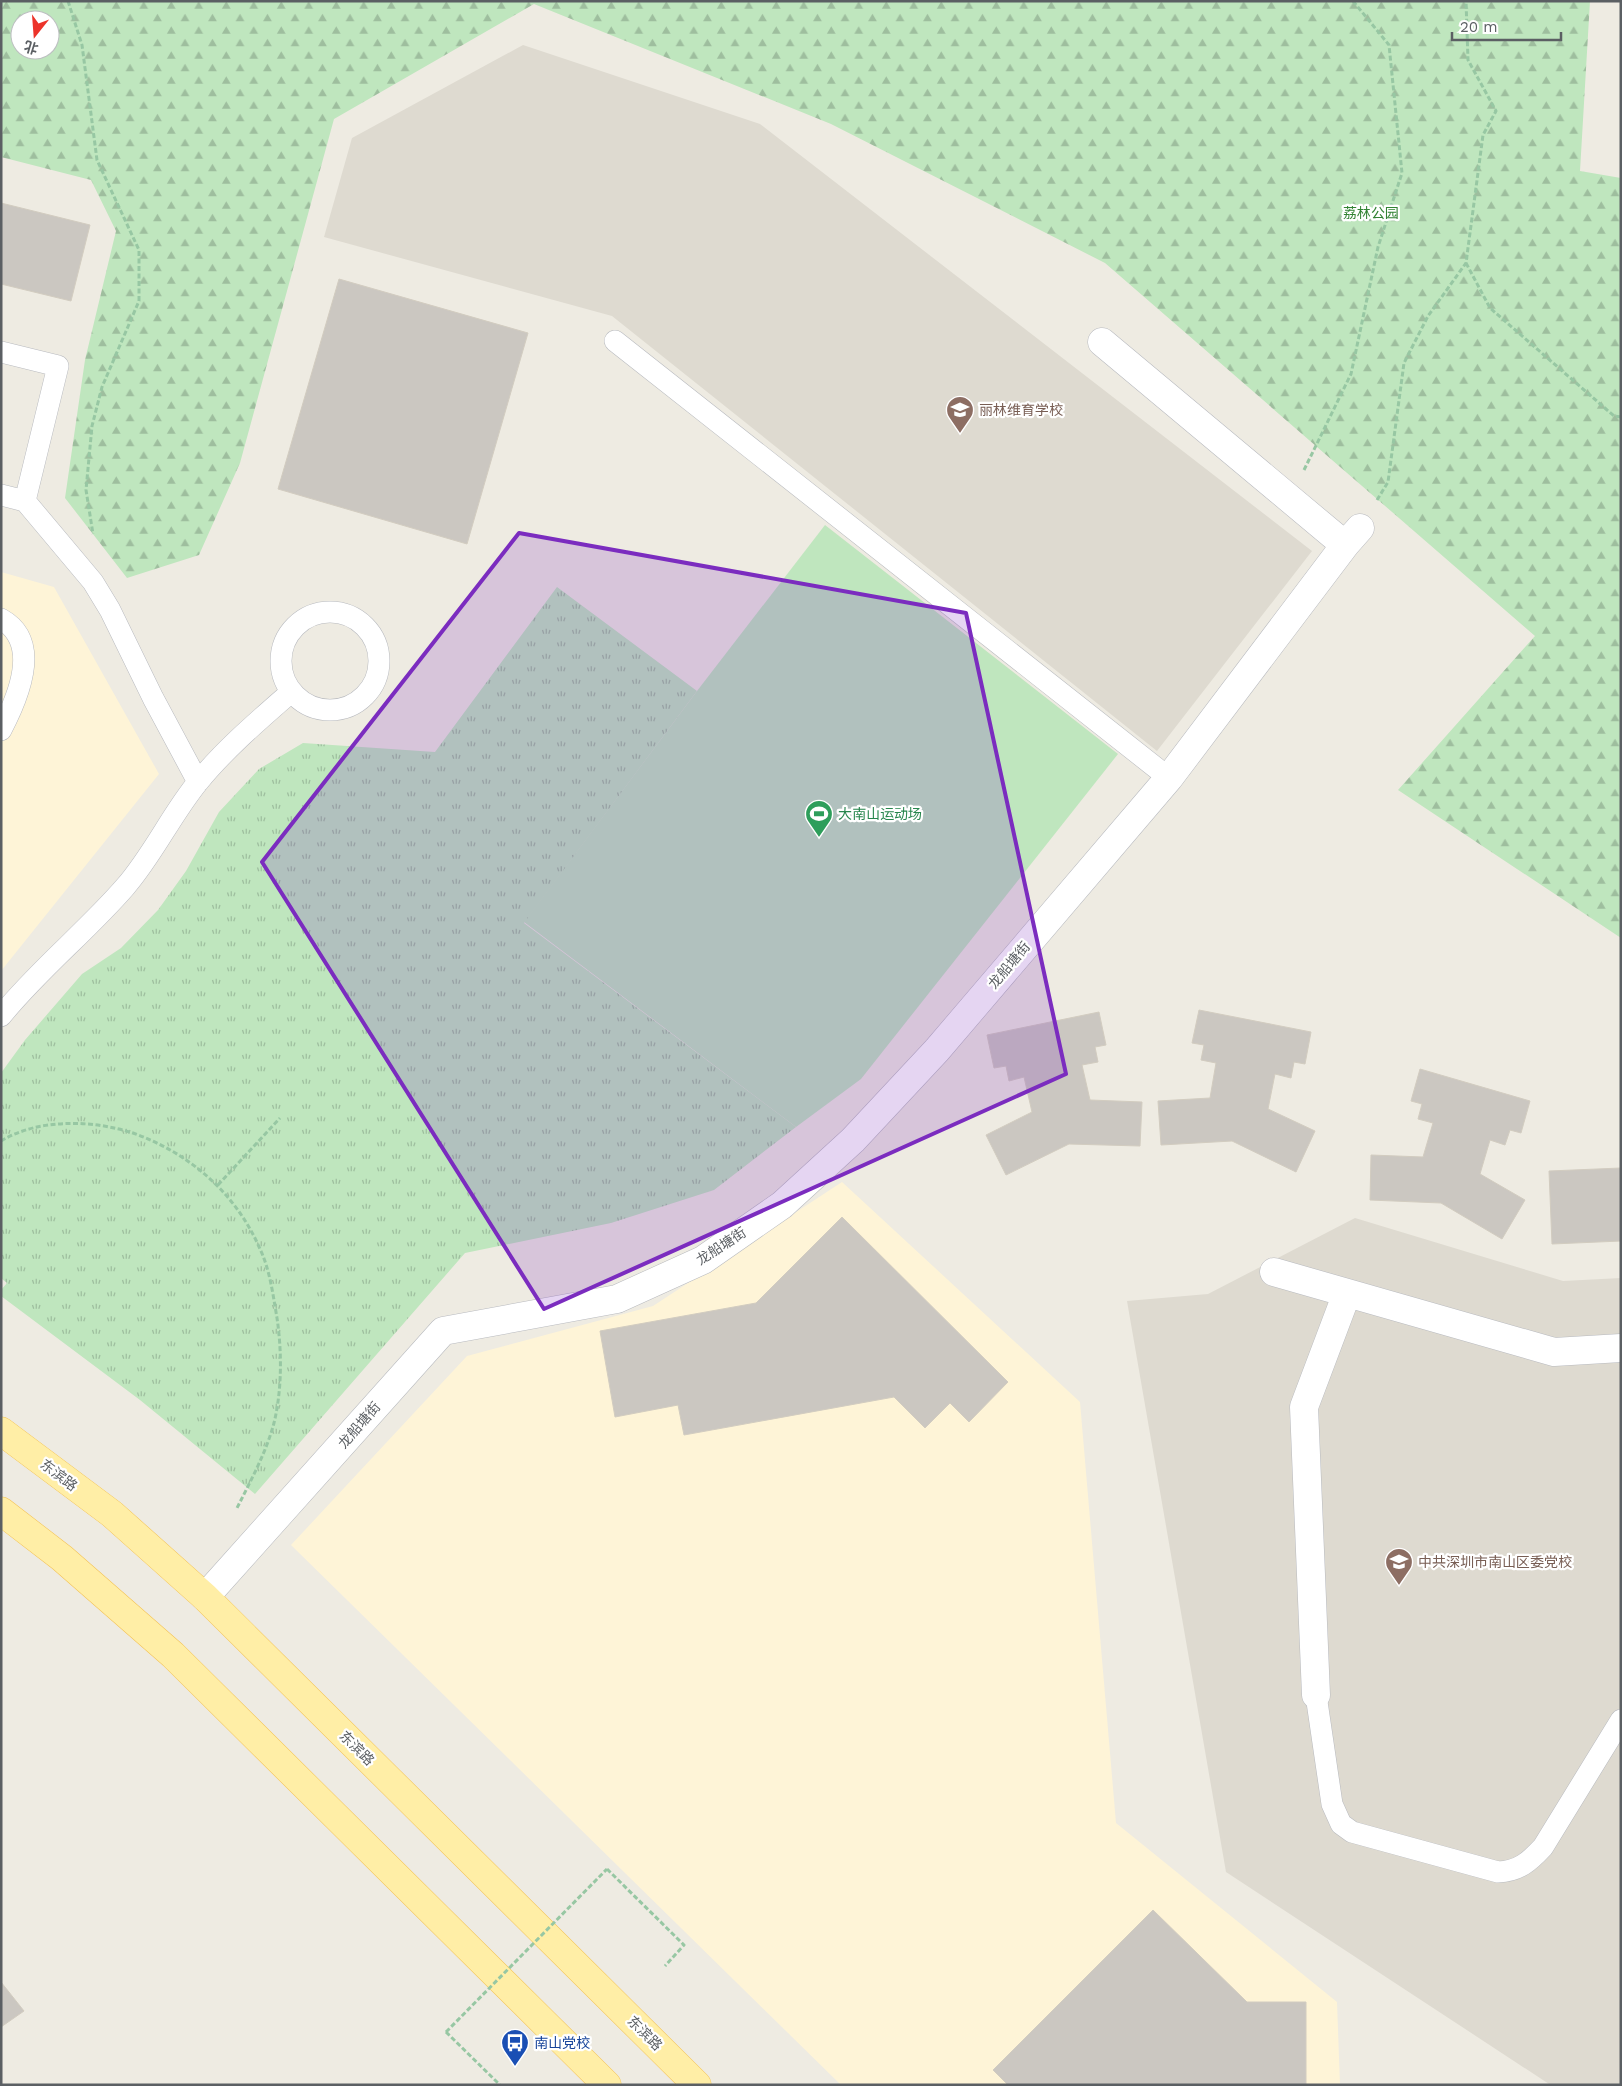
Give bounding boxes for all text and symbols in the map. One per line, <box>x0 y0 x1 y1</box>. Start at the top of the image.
north arrow <box>10 10 60 60</box>
scale bar <box>1452 10 1561 42</box>
text: 20 m <box>1460 18 1498 36</box>
text: 北 <box>22 38 40 57</box>
park label: 荔林公园 <box>1343 205 1399 221</box>
school or university icon: 丽林维育学校 <box>945 395 975 434</box>
place label: 丽林维育学校 <box>979 402 1063 418</box>
sports icon: 大南山运动场 <box>804 799 834 838</box>
place label: 大南山运动场 <box>838 806 922 822</box>
street label: 龙船塘街 <box>985 938 1033 992</box>
street label: 龙船塘街 <box>693 1224 749 1268</box>
street label: 龙船塘街 <box>335 1399 383 1451</box>
street label: 东滨路 <box>37 1456 81 1494</box>
school or university icon: 中共深圳市南山区委党校 <box>1384 1547 1414 1586</box>
place label: 中共深圳市南山区委党校 <box>1418 1554 1572 1570</box>
street label: 东滨路 <box>336 1727 378 1769</box>
street label: 东滨路 <box>624 2012 666 2054</box>
bus stop icon: 南山党校 <box>500 2028 530 2067</box>
place label: 南山党校 <box>534 2035 590 2051</box>

